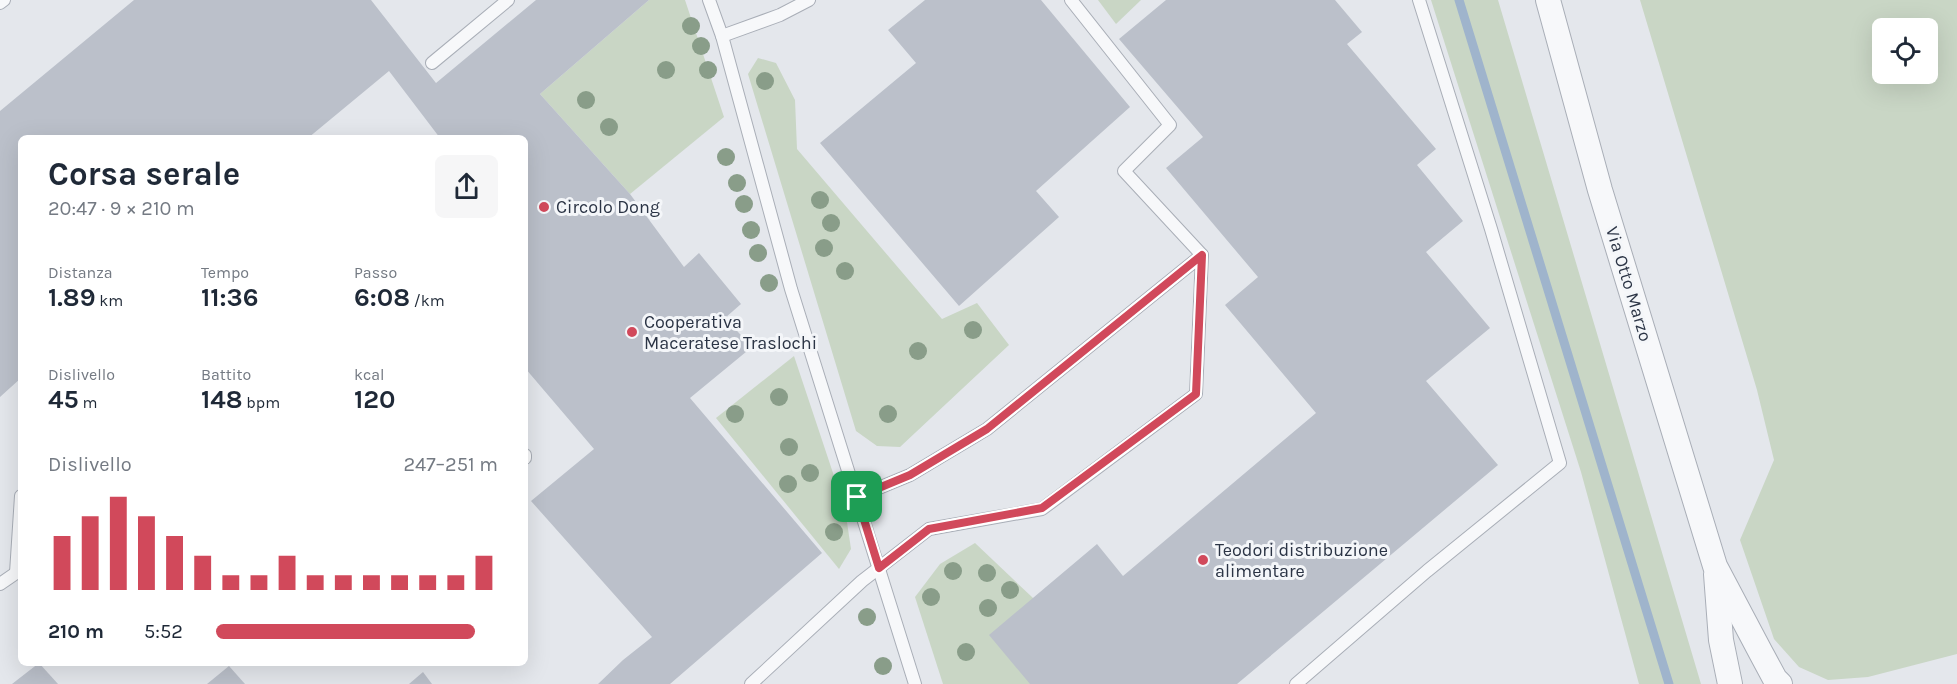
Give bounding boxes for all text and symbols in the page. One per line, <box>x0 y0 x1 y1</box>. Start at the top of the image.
map controls <box>1872 18 1938 84</box>
button: locate <box>1872 18 1938 84</box>
text: Corsa serale <box>48 155 240 193</box>
button: share <box>435 155 498 218</box>
place label: Circolo Dong <box>556 196 660 218</box>
text: 20:47 · 9 × 210 m <box>48 197 195 220</box>
marker: Circolo Dong <box>537 200 551 214</box>
street label: Via Otto Marzo <box>1601 224 1657 344</box>
text: Distanza <box>48 263 113 282</box>
text: Tempo <box>201 263 249 282</box>
text: Passo <box>354 263 397 282</box>
text: 1.89 <box>48 282 96 313</box>
text: 11:36 <box>201 282 259 313</box>
text: 6:08 <box>354 282 410 313</box>
text: km <box>96 291 123 310</box>
text: /km <box>410 291 445 310</box>
place label: Cooperativa Maceratese Traslochi <box>644 311 817 354</box>
marker: Cooperativa Maceratese Traslochi <box>625 325 639 339</box>
text: Dislivello <box>48 365 115 384</box>
text: Battito <box>201 365 251 384</box>
text: kcal <box>354 365 385 384</box>
text: 45 <box>48 384 79 415</box>
text: 148 <box>201 384 243 415</box>
text: 120 <box>354 384 395 415</box>
text: m <box>79 393 97 412</box>
text: bpm <box>243 393 280 412</box>
text: Dislivello <box>48 453 132 476</box>
text: 247–251 m <box>403 453 498 476</box>
pin <box>831 471 882 522</box>
icon: arrive <box>840 480 873 513</box>
place label: Teodori distribuzione alimentare <box>1215 539 1388 582</box>
marker: Teodori distribuzione alimentare <box>1196 553 1210 567</box>
text: 210 m <box>48 620 104 643</box>
text: 5:52 <box>144 620 183 643</box>

